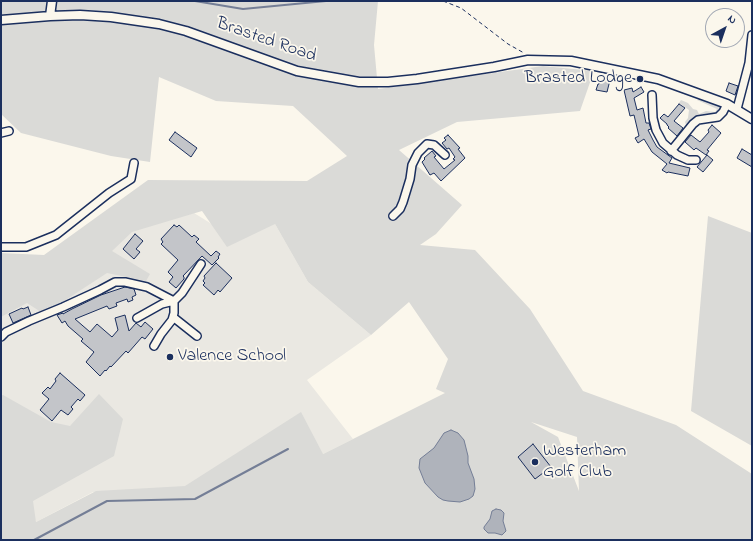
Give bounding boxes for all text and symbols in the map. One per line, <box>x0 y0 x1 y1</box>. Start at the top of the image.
north arrow <box>705 8 745 48</box>
text: N <box>724 11 740 28</box>
street label: Brasted Road <box>213 14 319 68</box>
place label: Brasted Lodge <box>524 68 632 90</box>
marker: Brasted Lodge <box>635 74 645 84</box>
place label: Valence School <box>178 346 286 368</box>
marker: Valence School <box>165 352 175 362</box>
place label: Westerham Golf Club <box>543 441 626 484</box>
marker: Westerham Golf Club <box>530 457 540 467</box>

